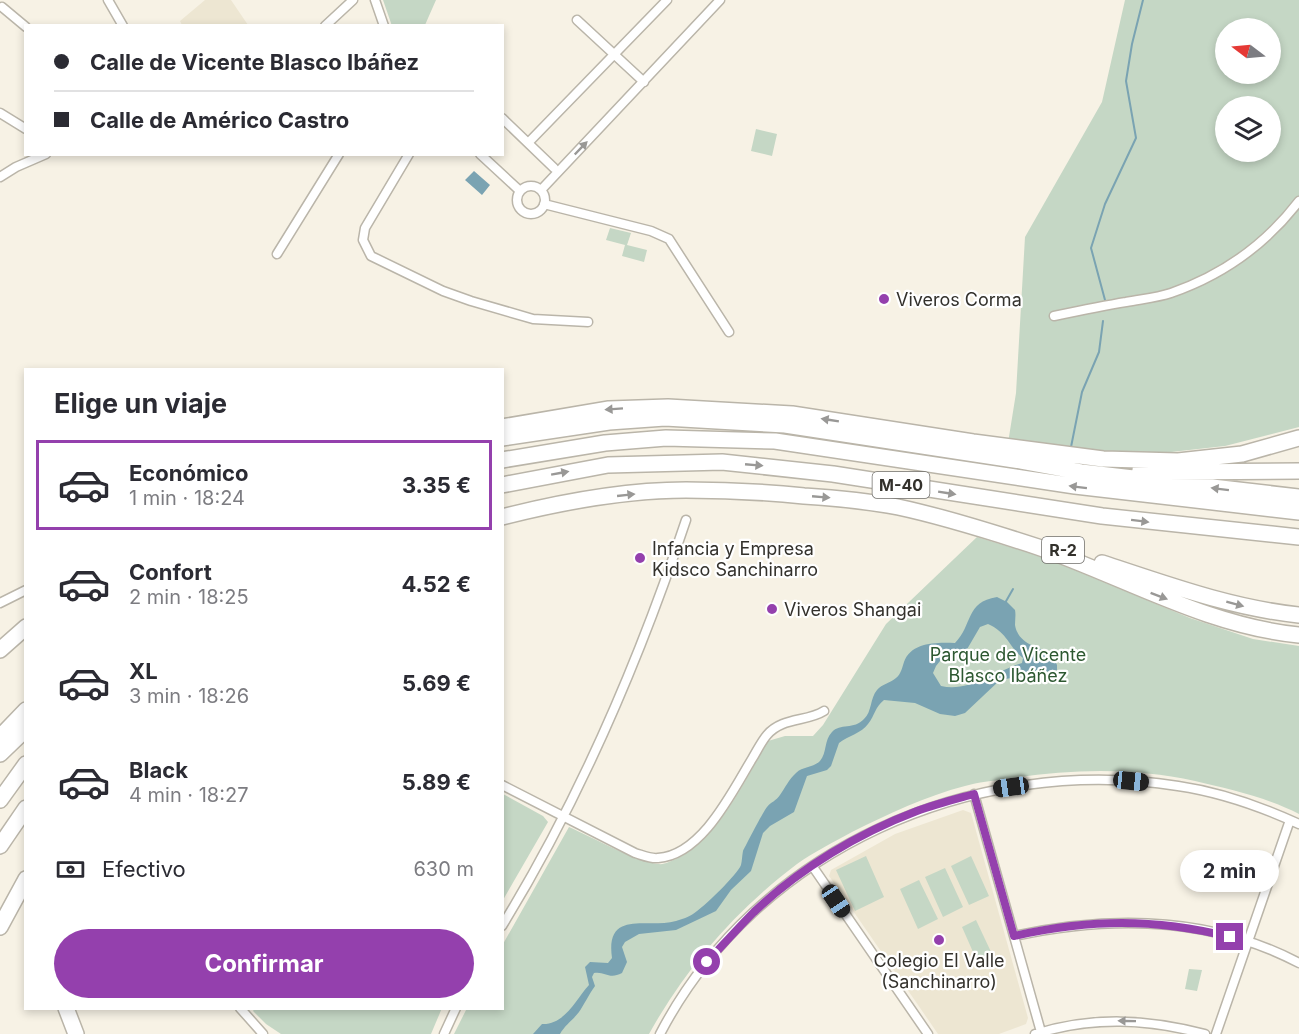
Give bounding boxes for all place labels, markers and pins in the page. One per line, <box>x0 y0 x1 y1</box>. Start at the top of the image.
place label: Viveros Corma <box>896 289 1022 310</box>
marker: Viveros Corma <box>877 292 891 306</box>
place label: Infancia y Empresa Kidsco Sanchinarro <box>652 538 818 580</box>
marker: Infancia y Empresa Kidsco Sanchinarro <box>633 551 647 565</box>
place label: Viveros Shangai <box>784 599 921 620</box>
marker: Viveros Shangai <box>765 602 779 616</box>
marker: Colegio El Valle (Sanchinarro) <box>932 933 946 947</box>
place label: Colegio El Valle (Sanchinarro) <box>873 950 1005 992</box>

